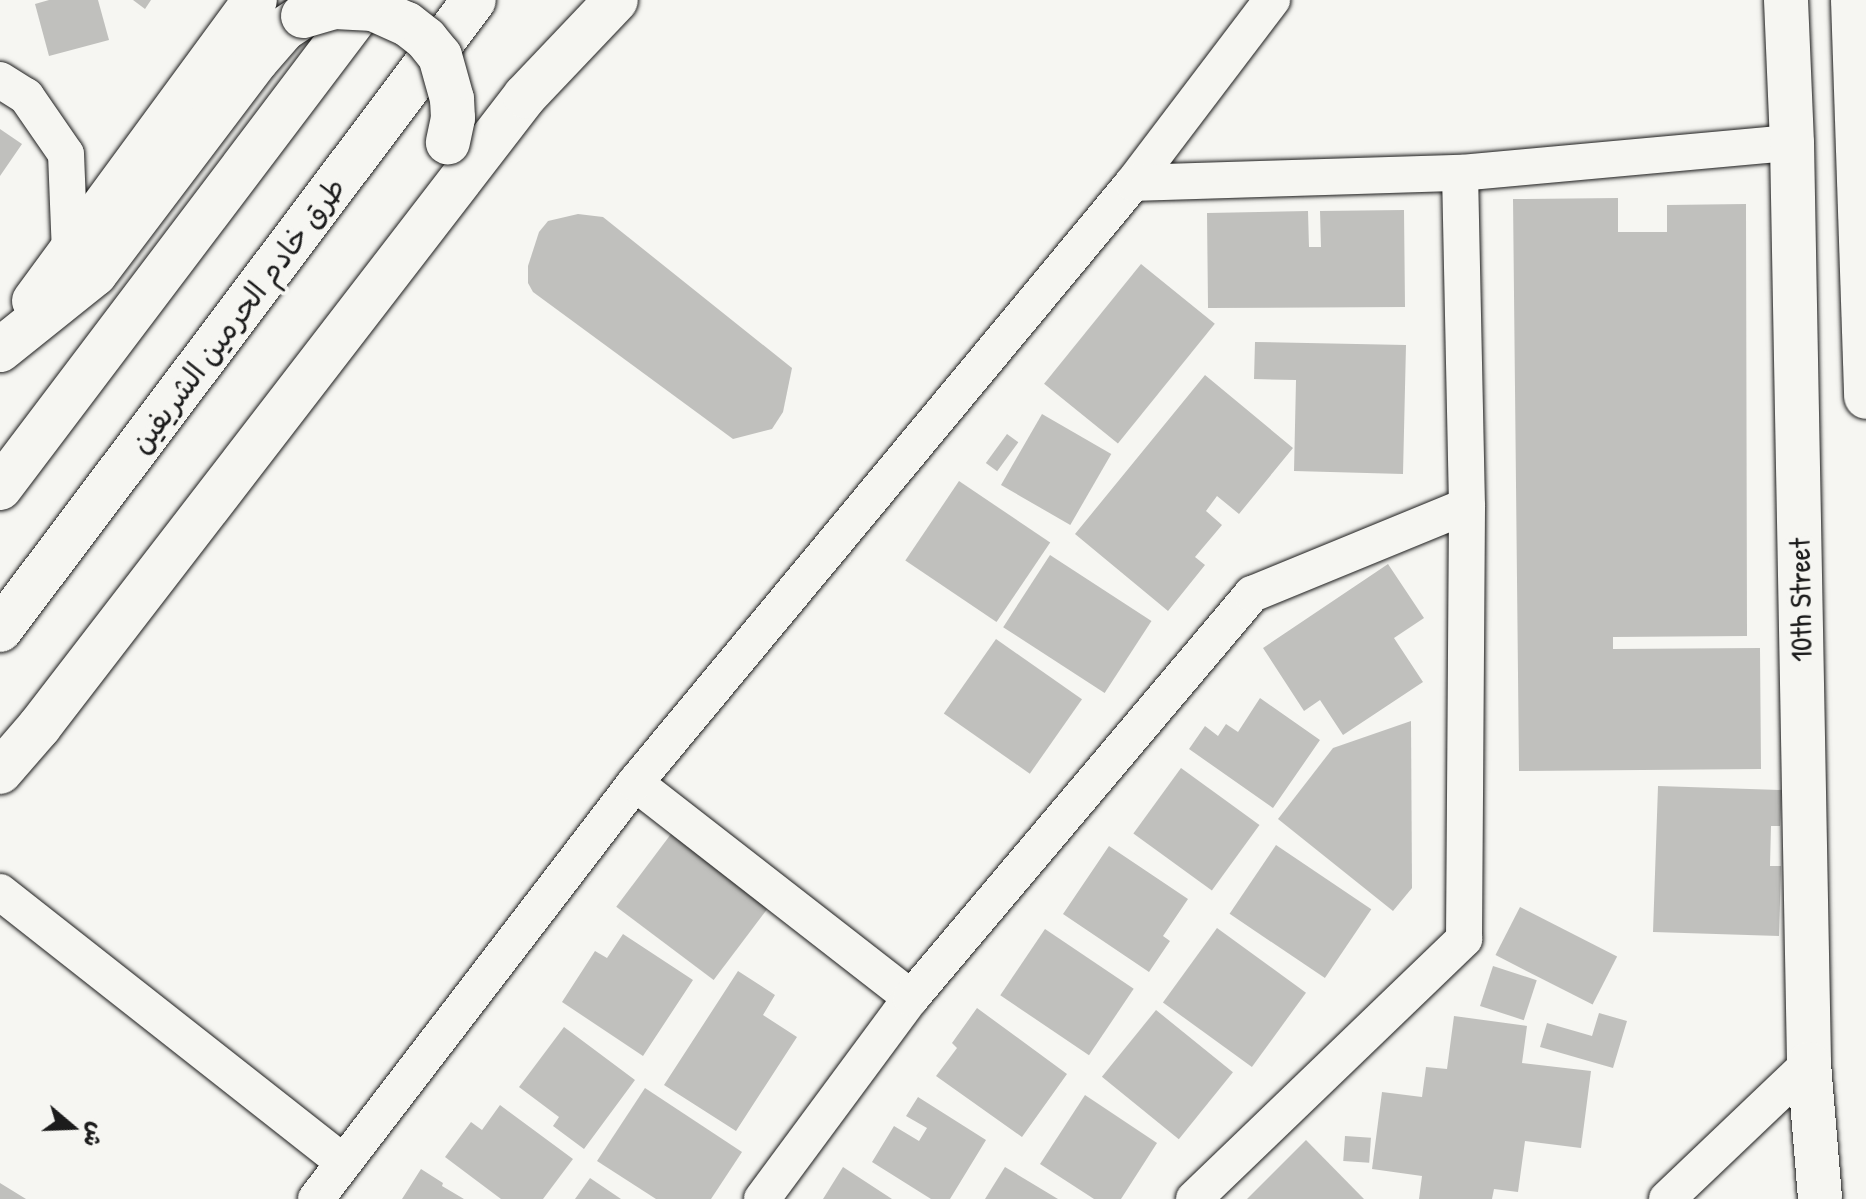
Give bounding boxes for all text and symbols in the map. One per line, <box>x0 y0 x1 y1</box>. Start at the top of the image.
street label: طرق خادم الحرمين الشريفين <box>122 170 352 460</box>
street label: 10th Street <box>1781 538 1819 662</box>
north arrow <box>32 1087 112 1167</box>
text: ش <box>77 1118 113 1151</box>

